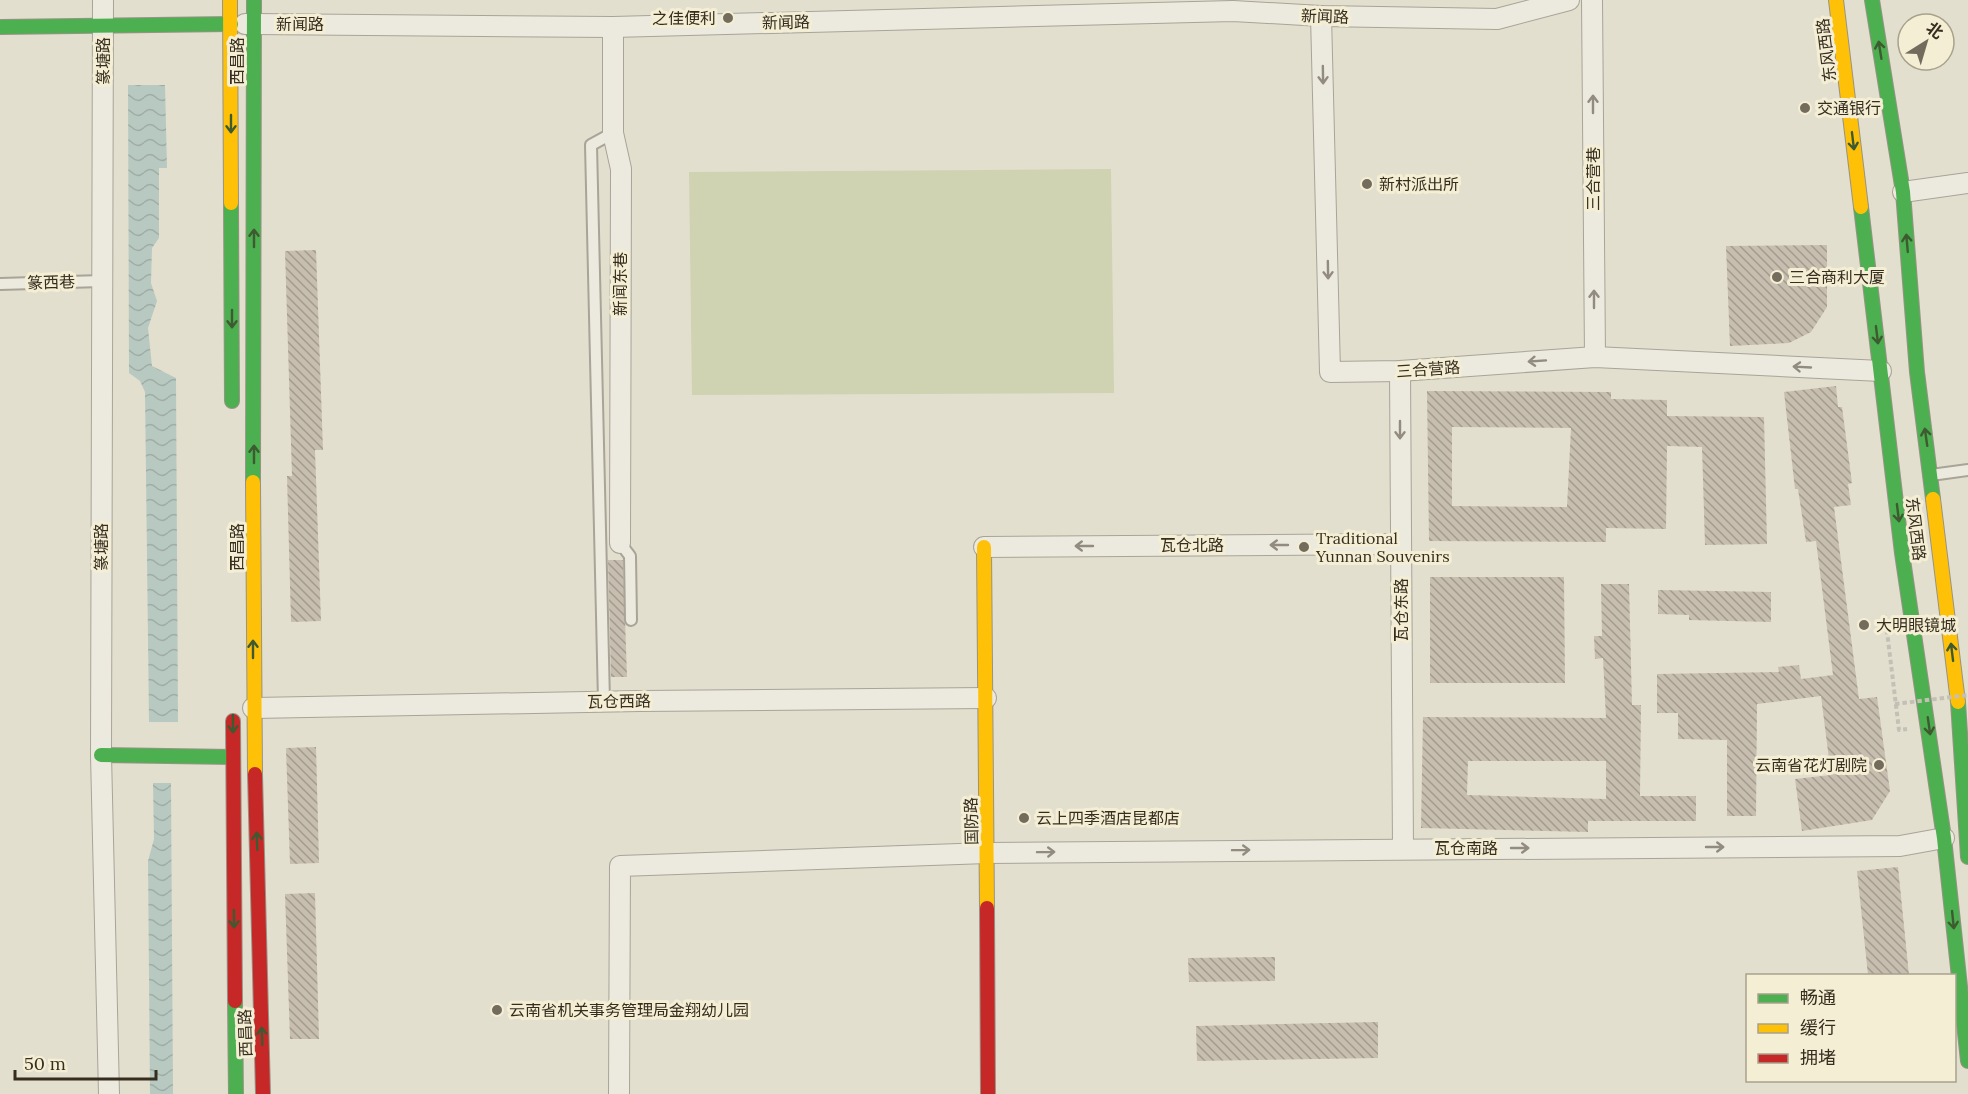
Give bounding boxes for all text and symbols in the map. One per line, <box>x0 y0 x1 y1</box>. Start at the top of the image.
street label: 新闻路 <box>1301 5 1349 27</box>
place label: 之佳便利 <box>652 8 716 28</box>
marker: 之佳便利 <box>721 11 735 25</box>
street label: 新闻路 <box>762 12 810 32</box>
north arrow <box>1896 12 1956 72</box>
street label: 新闻路 <box>276 14 324 34</box>
street label: 东风西路 <box>1812 17 1840 83</box>
text: 北 <box>1923 17 1947 43</box>
street label: 篆塘路 <box>93 37 113 85</box>
street label: 西昌路 <box>227 37 247 85</box>
one-way arrow <box>1875 41 1886 61</box>
one-way arrow <box>1317 64 1329 84</box>
one-way arrow <box>1587 94 1599 114</box>
place label: 交通银行 <box>1817 98 1881 118</box>
marker: 交通银行 <box>1798 101 1812 115</box>
one-way arrow <box>225 114 237 134</box>
one-way arrow <box>1848 131 1859 151</box>
street label: 三合营巷 <box>1583 147 1603 211</box>
place label: 新村派出所 <box>1379 174 1459 194</box>
marker: 新村派出所 <box>1360 177 1374 191</box>
one-way arrow <box>248 229 260 249</box>
one-way arrow <box>1901 234 1912 254</box>
street label: 新闻东巷 <box>610 252 630 316</box>
one-way arrow <box>1322 259 1333 279</box>
place label: 三合商利大厦 <box>1789 267 1885 287</box>
marker: 三合商利大厦 <box>1770 270 1784 284</box>
street label: 篆西巷 <box>27 271 75 293</box>
one-way arrow <box>1589 289 1600 309</box>
one-way arrow <box>226 309 237 329</box>
one-way arrow <box>1872 325 1883 344</box>
one-way arrow <box>1527 356 1547 367</box>
street label: 三合营路 <box>1395 357 1461 381</box>
one-way arrow <box>1792 362 1812 373</box>
one-way arrow <box>1394 419 1406 439</box>
one-way arrow <box>1920 428 1931 448</box>
one-way arrow <box>248 445 260 465</box>
street label: 东风西路 <box>1902 496 1930 562</box>
one-way arrow <box>1892 502 1903 522</box>
street label: 篆塘路 <box>91 523 111 571</box>
street label: 西昌路 <box>227 523 247 571</box>
place label: Traditional Yunnan Souvenirs <box>1315 528 1450 566</box>
street label: 瓦仓北路 <box>1160 535 1224 555</box>
one-way arrow <box>1269 539 1289 551</box>
one-way arrow <box>1074 540 1094 552</box>
marker: Traditional Yunnan Souvenirs <box>1297 540 1311 554</box>
street label: 瓦仓东路 <box>1391 578 1411 642</box>
place label: 大明眼镜城 <box>1876 615 1956 635</box>
marker: 大明眼镜城 <box>1857 618 1871 632</box>
one-way arrow <box>247 640 259 660</box>
one-way arrow <box>1947 642 1958 662</box>
street label: 瓦仓西路 <box>587 690 651 712</box>
one-way arrow <box>227 714 239 734</box>
one-way arrow <box>1923 716 1934 736</box>
place label: 云南省花灯剧院 <box>1755 755 1867 775</box>
marker: 云南省花灯剧院 <box>1872 758 1886 772</box>
street label: 国防路 <box>961 797 981 845</box>
place label: 云上四季酒店昆都店 <box>1036 808 1180 828</box>
marker: 云上四季酒店昆都店 <box>1017 811 1031 825</box>
one-way arrow <box>251 831 263 851</box>
street label: 瓦仓南路 <box>1434 838 1498 858</box>
one-way arrow <box>1704 841 1724 853</box>
one-way arrow <box>1509 842 1529 854</box>
one-way arrow <box>1230 844 1250 856</box>
one-way arrow <box>1035 847 1055 858</box>
one-way arrow <box>229 909 240 929</box>
one-way arrow <box>1948 910 1959 929</box>
legend <box>1746 974 1956 1082</box>
text: 畅通 <box>1800 986 1836 1009</box>
place label: 云南省机关事务管理局金翔幼儿园 <box>509 1000 749 1020</box>
marker: 云南省机关事务管理局金翔幼儿园 <box>490 1003 504 1017</box>
street label: 西昌路 <box>234 1009 256 1057</box>
text: 缓行 <box>1800 1016 1836 1039</box>
one-way arrow <box>256 1026 268 1046</box>
scale bar <box>15 1043 156 1081</box>
text: 拥堵 <box>1800 1046 1836 1069</box>
text: 50 m <box>24 1052 66 1075</box>

